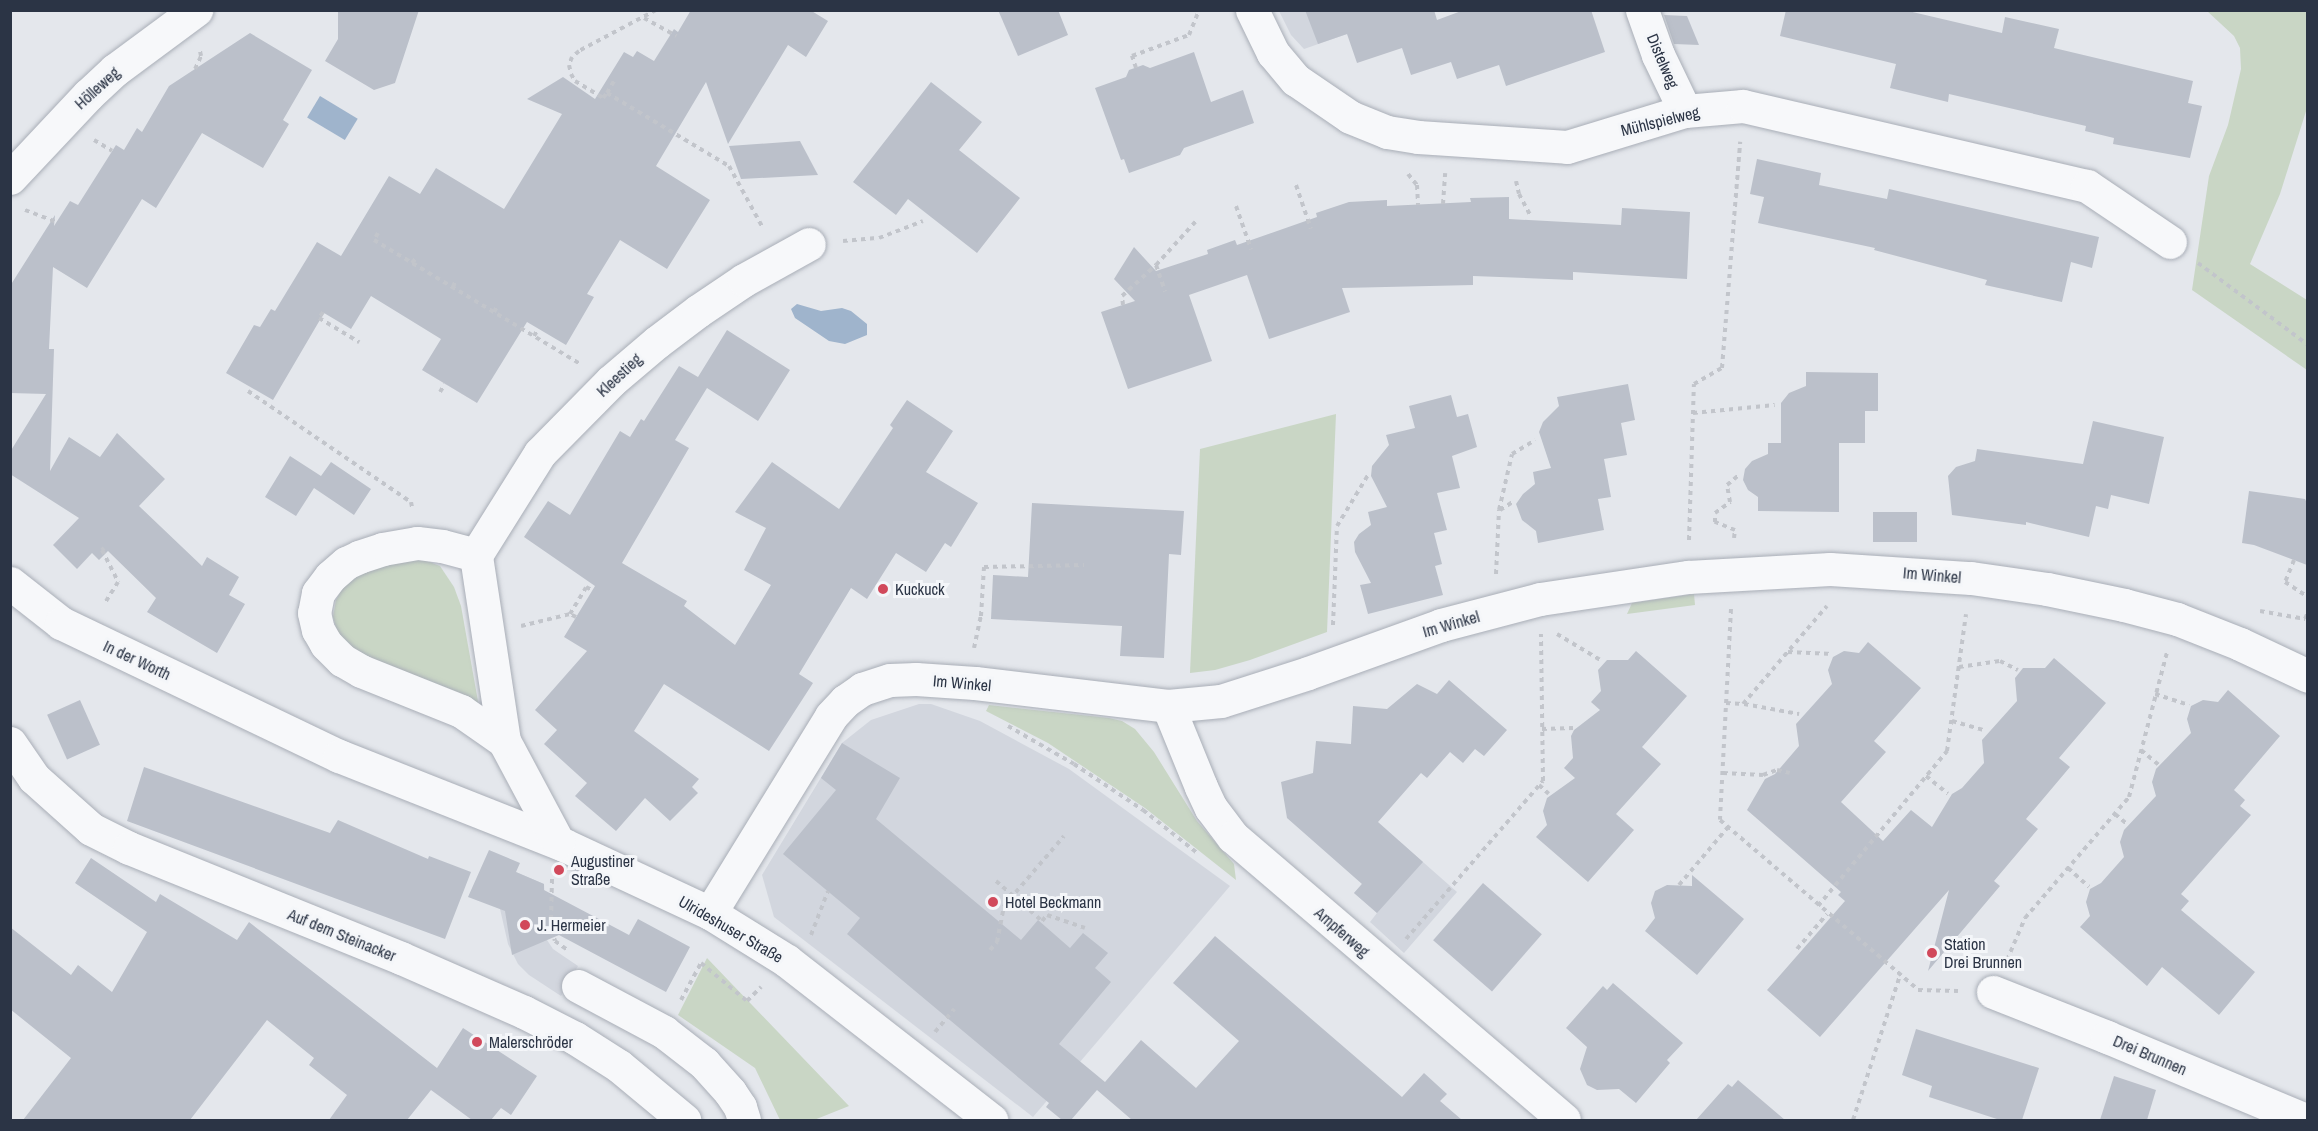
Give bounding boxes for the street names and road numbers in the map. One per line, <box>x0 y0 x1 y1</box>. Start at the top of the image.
street label: Distelweg <box>1643 31 1683 91</box>
street label: Hölleweg <box>71 63 123 113</box>
street label: Mühlspielweg <box>1619 102 1701 140</box>
street label: Kleestieg <box>592 349 646 401</box>
street label: Im Winkel <box>1902 563 1962 587</box>
street label: Im Winkel <box>1420 607 1482 641</box>
street label: In der Worth <box>100 636 174 684</box>
street label: Im Winkel <box>932 671 992 695</box>
street label: Ulrideshuser Straße <box>675 891 787 967</box>
street label: Ampferweg <box>1311 903 1373 961</box>
street label: Auf dem Steinacker <box>285 905 399 965</box>
street label: Drei Brunnen <box>2110 1031 2190 1079</box>

